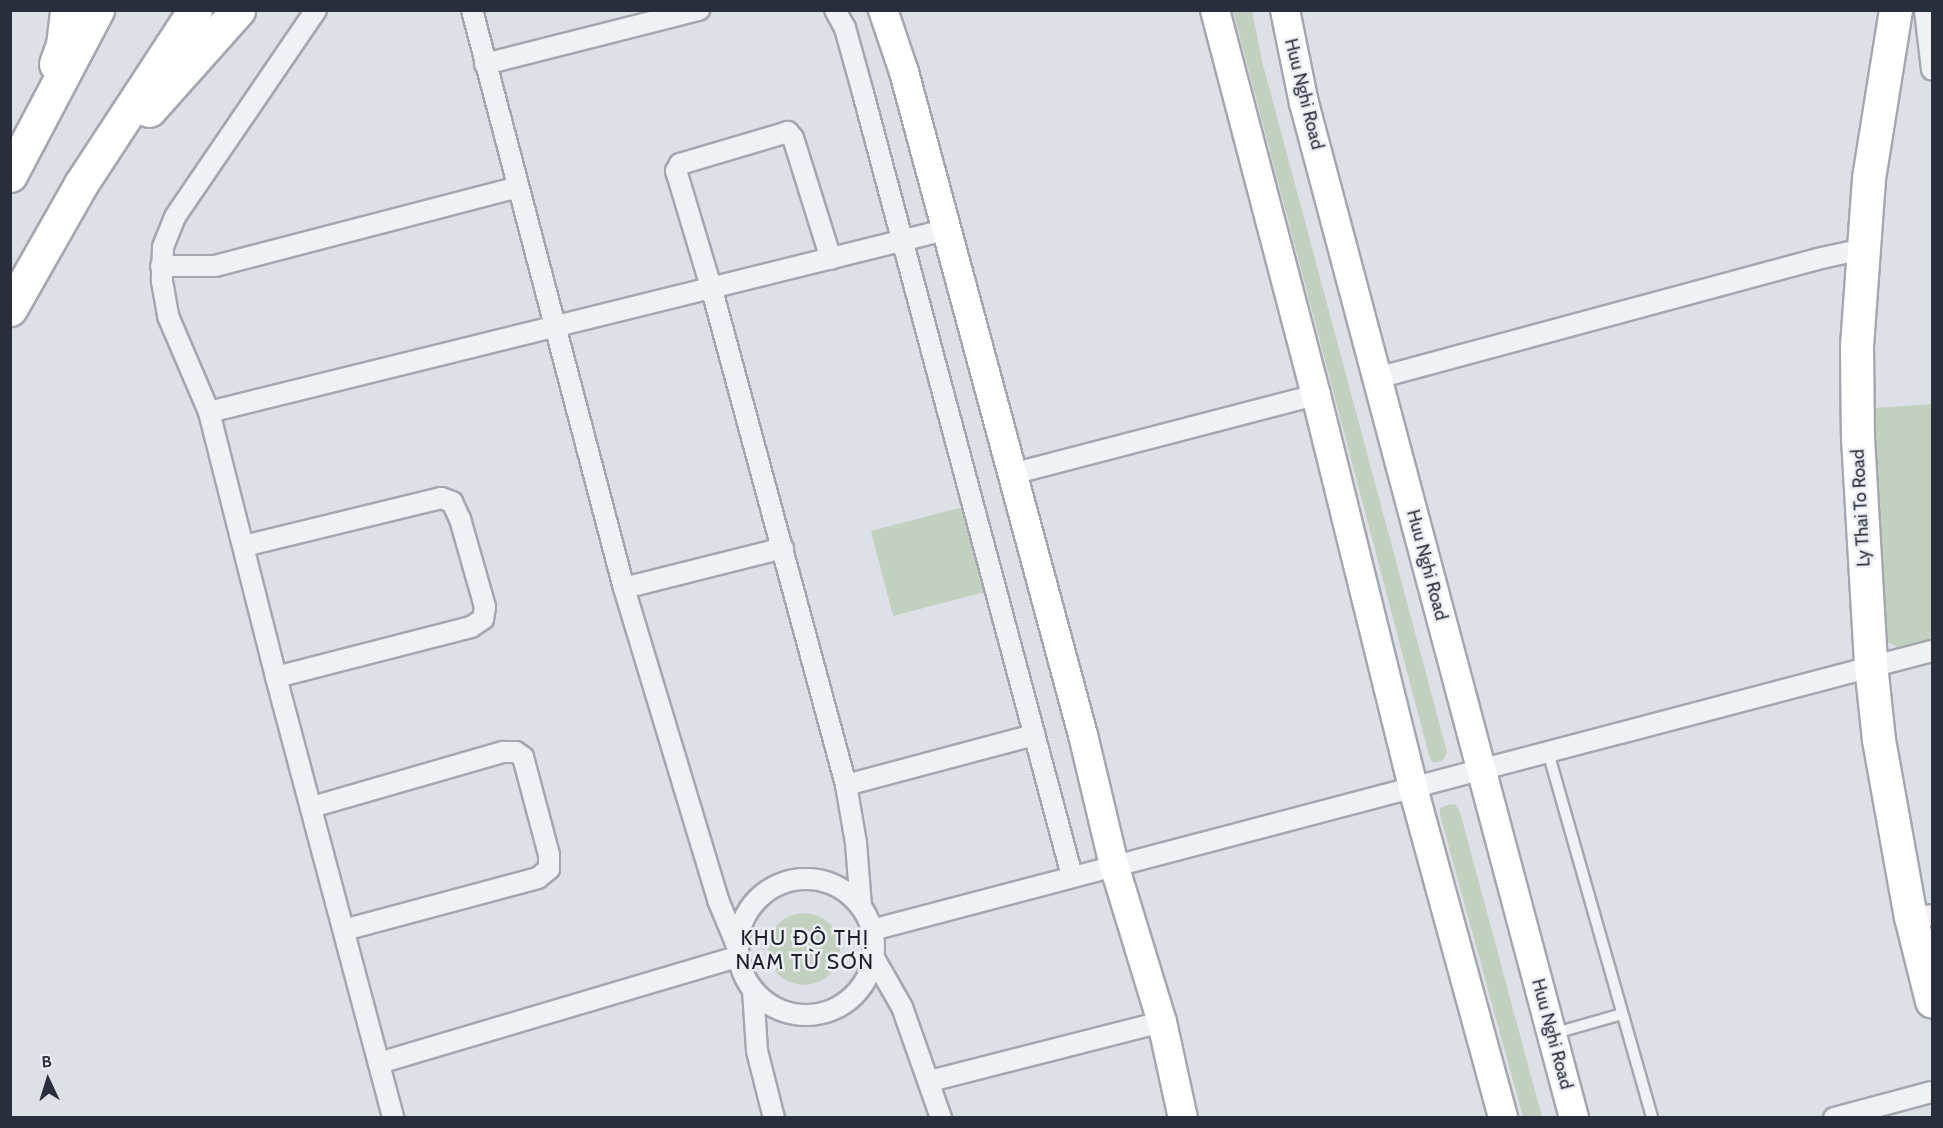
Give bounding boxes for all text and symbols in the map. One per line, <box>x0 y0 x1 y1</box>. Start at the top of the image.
street label: Huu Nghi Road <box>1280 36 1328 152</box>
street label: Ly Thai To Road <box>1847 449 1875 567</box>
street label: Huu Nghi Road <box>1402 507 1452 623</box>
district label: KHU ĐÔ THỊ NAM TỪ SƠN <box>736 925 874 975</box>
street label: Huu Nghi Road <box>1527 976 1577 1092</box>
north arrow <box>18 1050 78 1110</box>
text: B <box>41 1052 52 1071</box>

